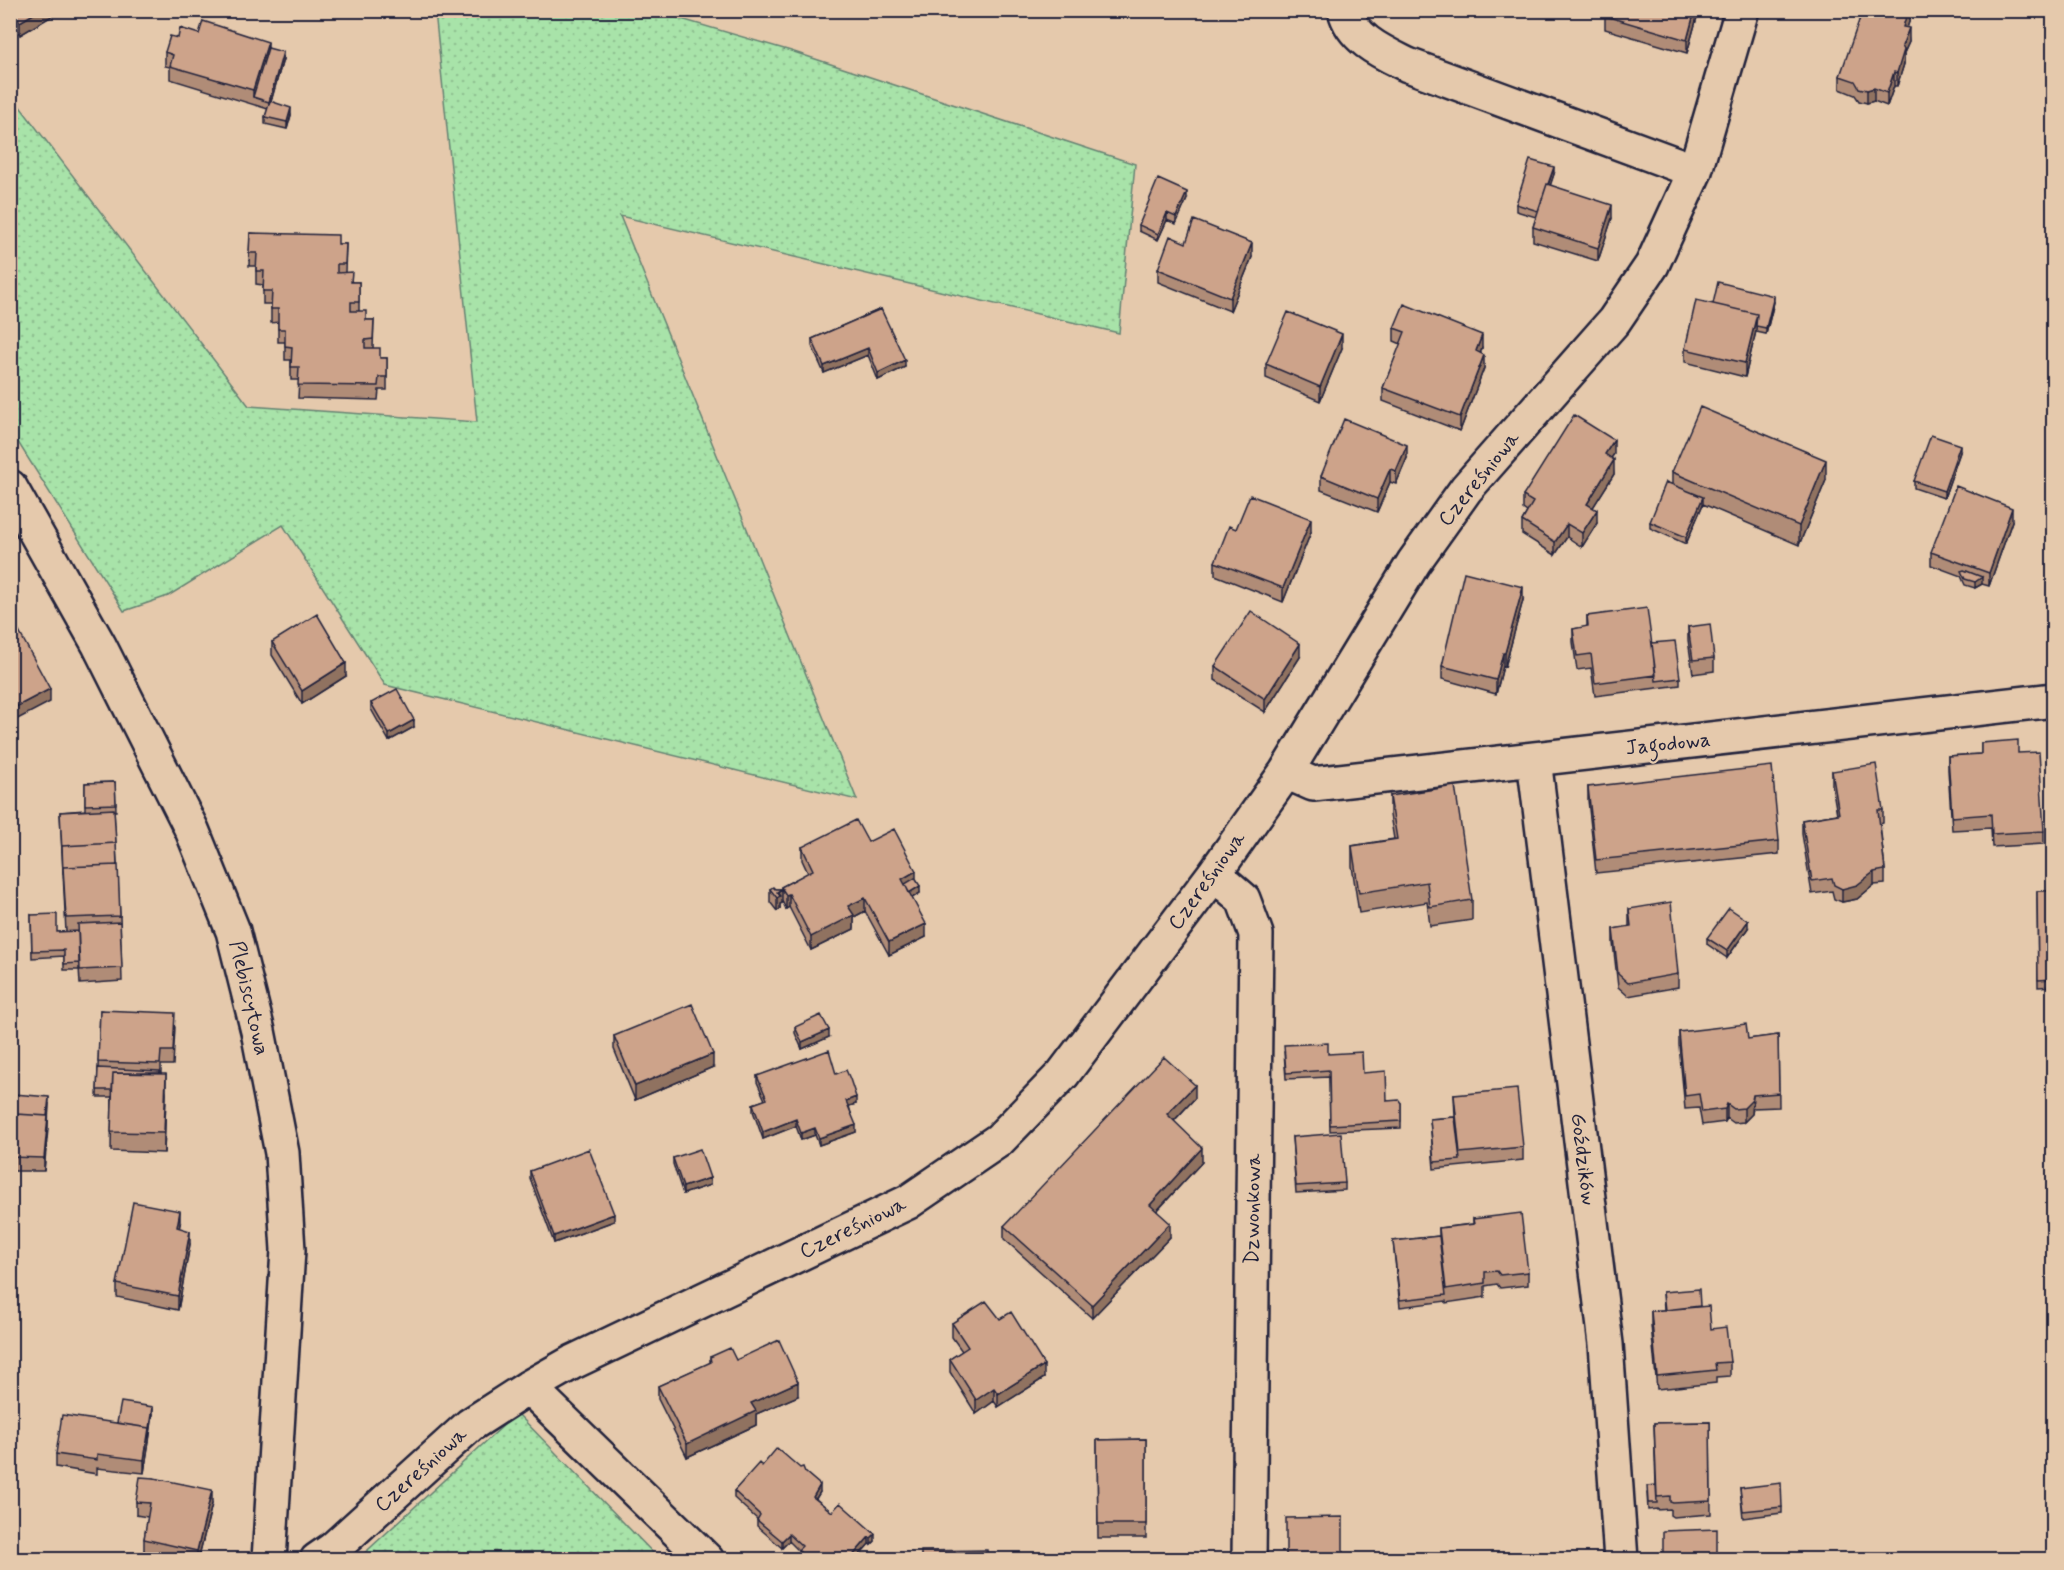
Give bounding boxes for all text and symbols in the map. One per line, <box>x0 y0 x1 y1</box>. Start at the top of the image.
street label: Czereśniowa <box>1432 425 1526 533</box>
street label: Jagodowa <box>1624 726 1712 764</box>
street label: Czereśniowa <box>1162 826 1252 936</box>
street label: Plebiscytowa <box>222 938 276 1058</box>
street label: Goździków <box>1563 1111 1603 1207</box>
street label: Dzwonkowa <box>1238 1153 1268 1265</box>
street label: Czereśniowa <box>795 1190 911 1266</box>
street label: Czereśniowa <box>369 1421 474 1519</box>

